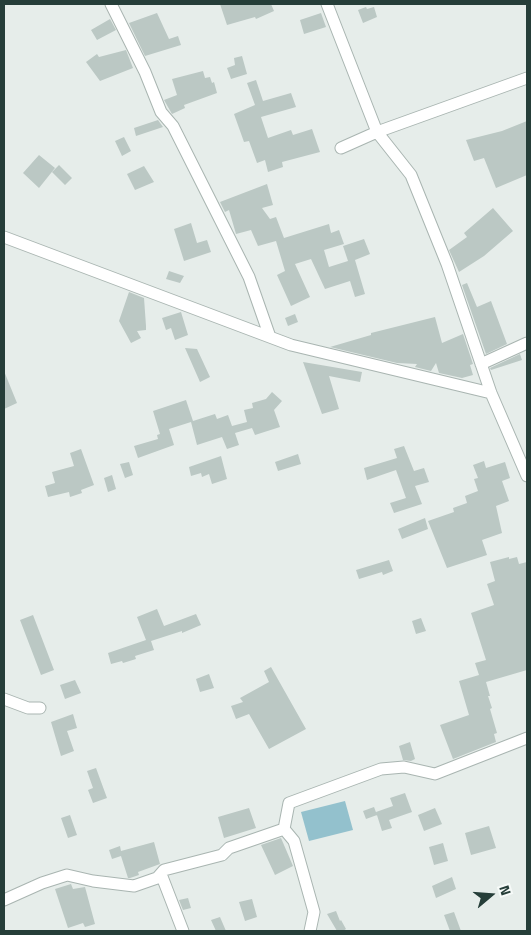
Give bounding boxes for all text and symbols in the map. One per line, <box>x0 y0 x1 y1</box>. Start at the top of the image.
north arrow <box>466 870 516 920</box>
text: N <box>494 882 517 898</box>

